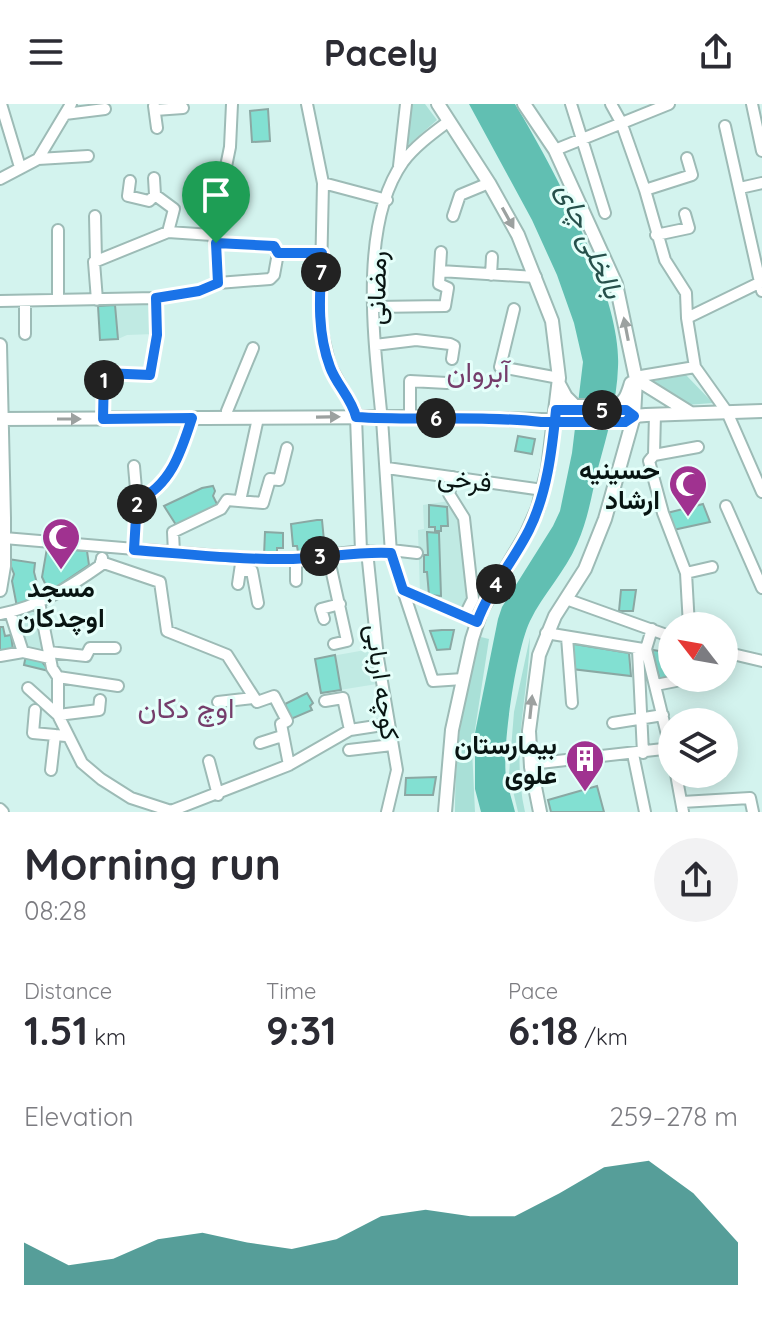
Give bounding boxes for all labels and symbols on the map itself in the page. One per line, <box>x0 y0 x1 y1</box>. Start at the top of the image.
pin <box>182 161 250 243</box>
water label: بالخلی چای <box>548 177 632 305</box>
one-way arrow <box>501 207 515 229</box>
street label: رمضانی <box>359 251 393 325</box>
pin: 7 <box>301 252 341 292</box>
one-way arrow <box>619 316 632 341</box>
district label: آبروان <box>446 354 512 390</box>
pin: 1 <box>84 360 124 400</box>
pin: 5 <box>582 390 622 430</box>
pin: 6 <box>416 398 456 438</box>
one-way arrow <box>316 411 341 423</box>
one-way arrow <box>57 413 82 425</box>
place label: حسینیه ارشاد <box>579 453 660 516</box>
street label: فرخی <box>436 459 494 499</box>
mosque icon: حسینیه ارشاد <box>667 463 709 518</box>
pin: 2 <box>117 484 157 524</box>
mosque icon: مسجد اوچدکان <box>40 516 82 571</box>
pin: 3 <box>300 536 340 576</box>
pin: 4 <box>476 564 516 604</box>
place label: مسجد اوچدکان <box>17 571 105 636</box>
north arrow <box>658 612 738 692</box>
street label: کوچه اربابی <box>357 622 407 742</box>
district label: اوچ دکان <box>137 690 235 727</box>
one-way arrow <box>525 694 538 719</box>
place label: بیمارستان علوی <box>454 728 557 791</box>
building icon: بیمارستان علوی <box>564 738 606 793</box>

